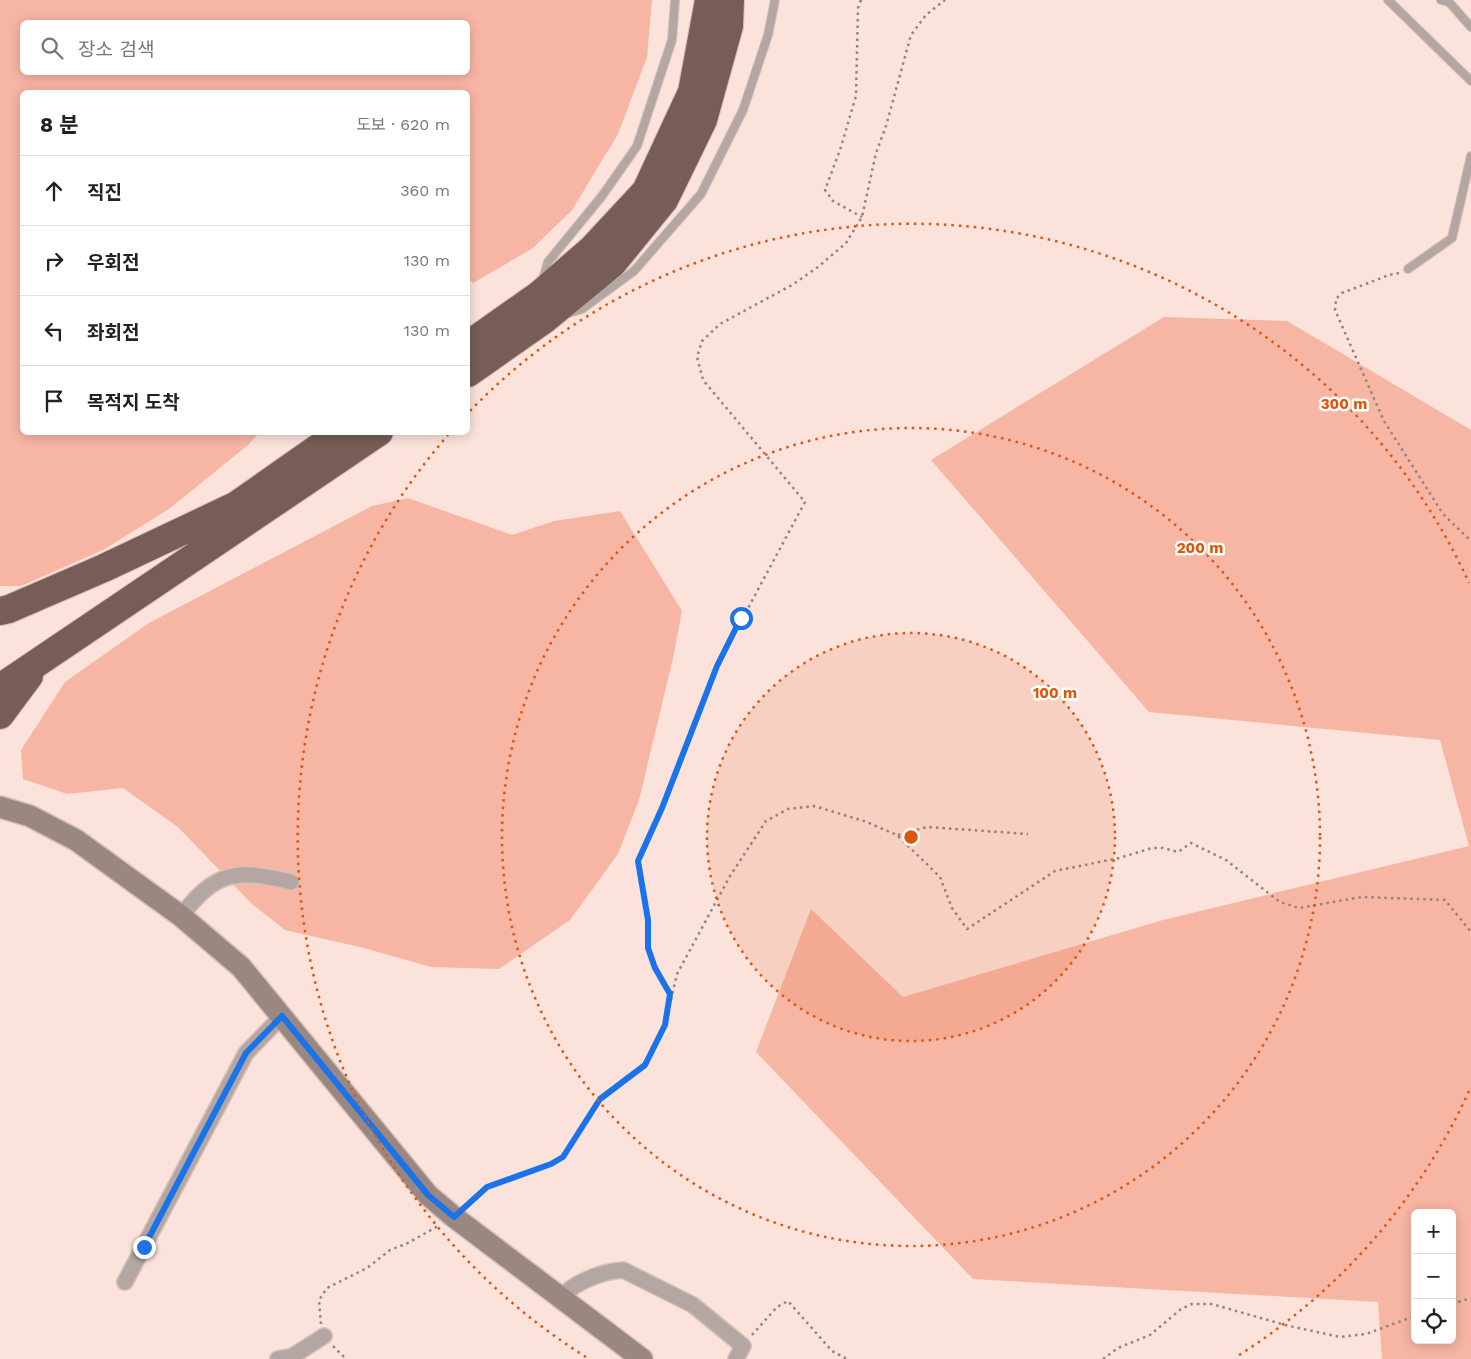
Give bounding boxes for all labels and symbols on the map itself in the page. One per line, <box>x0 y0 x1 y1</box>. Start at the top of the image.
text: 300 m <box>1321 395 1367 413</box>
text: 200 m <box>1177 539 1223 557</box>
route start <box>730 607 753 630</box>
text: 100 m <box>1033 684 1077 702</box>
centre of rings <box>902 828 920 846</box>
route end <box>133 1236 156 1259</box>

